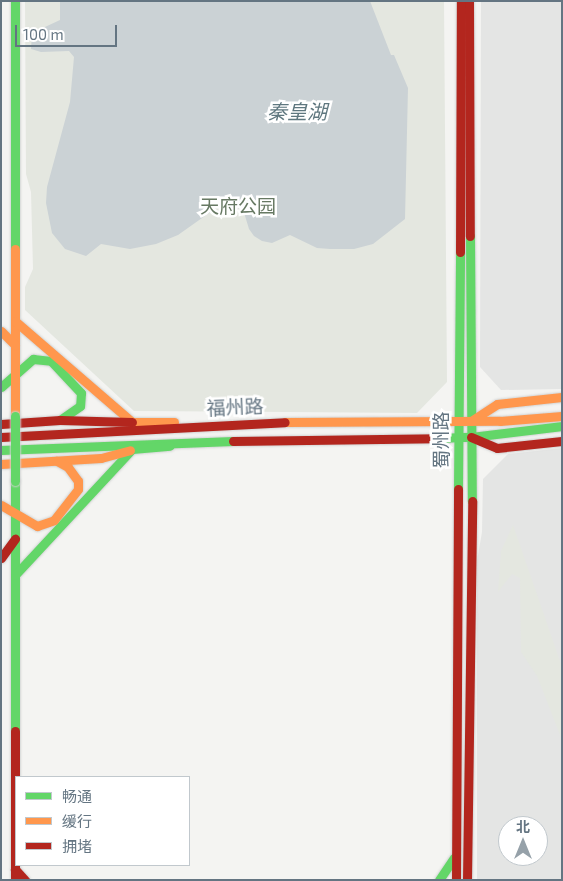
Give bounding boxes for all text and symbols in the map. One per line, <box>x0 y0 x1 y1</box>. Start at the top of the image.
scale bar <box>18 15 120 47</box>
text: 100 m <box>23 25 64 43</box>
water label: 秦皇湖 <box>267 99 327 123</box>
park label: 天府公园 <box>200 195 276 217</box>
street label: 福州路 <box>206 395 264 419</box>
street label: 蜀州路 <box>430 412 452 468</box>
legend <box>15 776 190 866</box>
text: 畅通 <box>62 787 92 805</box>
text: 缓行 <box>62 812 92 830</box>
north arrow <box>498 816 548 866</box>
text: 北 <box>516 818 530 835</box>
text: 拥堵 <box>62 837 92 855</box>

